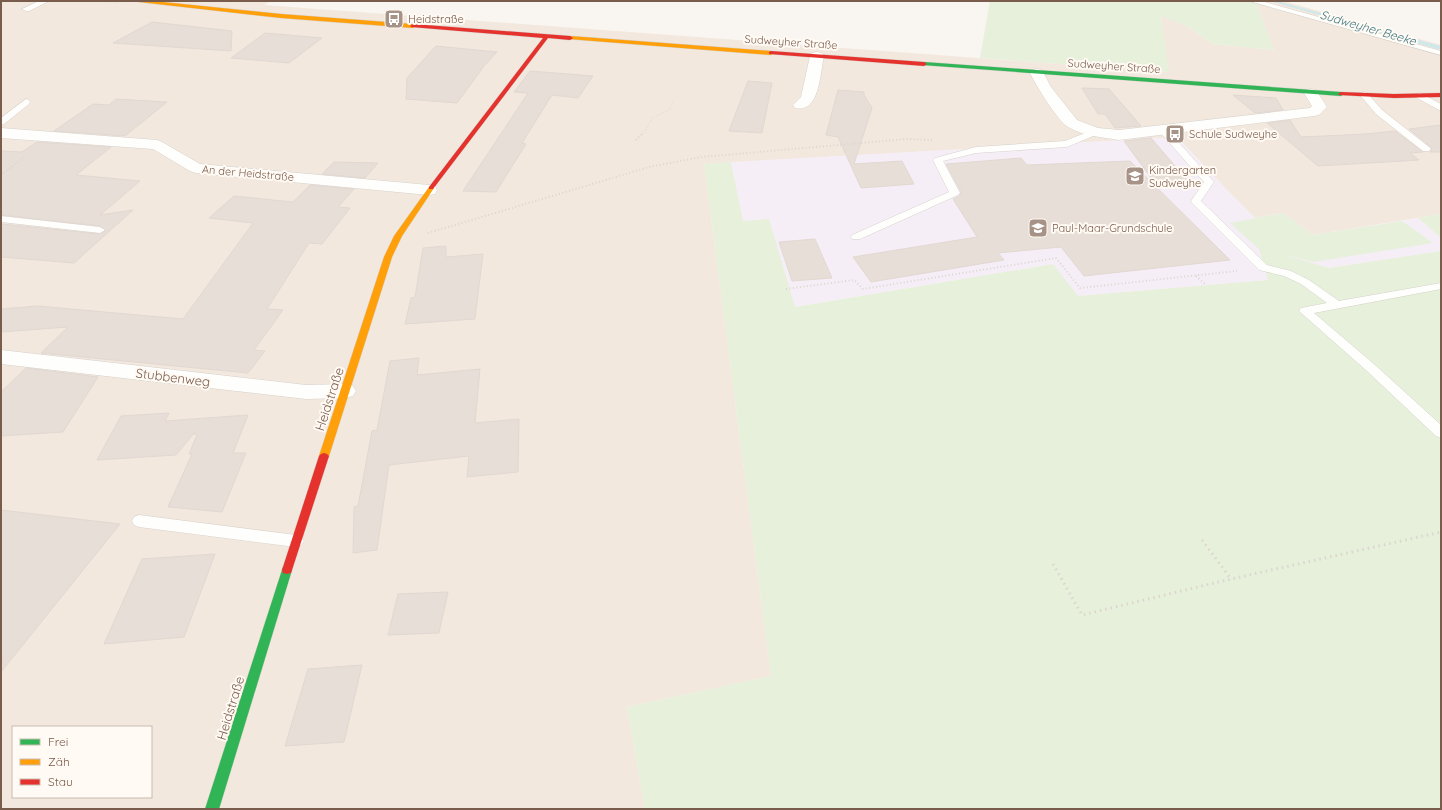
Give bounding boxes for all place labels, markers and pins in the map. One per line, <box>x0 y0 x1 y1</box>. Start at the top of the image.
bus stop icon: Heidstraße <box>383 8 405 30</box>
place label: Heidstraße <box>408 12 464 26</box>
bus stop icon: Schule Sudweyhe <box>1164 123 1186 145</box>
place label: Schule Sudweyhe <box>1189 127 1277 141</box>
place label: Kindergarten Sudweyhe <box>1149 163 1216 190</box>
school or university icon: Kindergarten Sudweyhe <box>1124 165 1146 187</box>
school or university icon: Paul-Maar-Grundschule <box>1027 217 1049 239</box>
place label: Paul-Maar-Grundschule <box>1052 221 1172 235</box>

